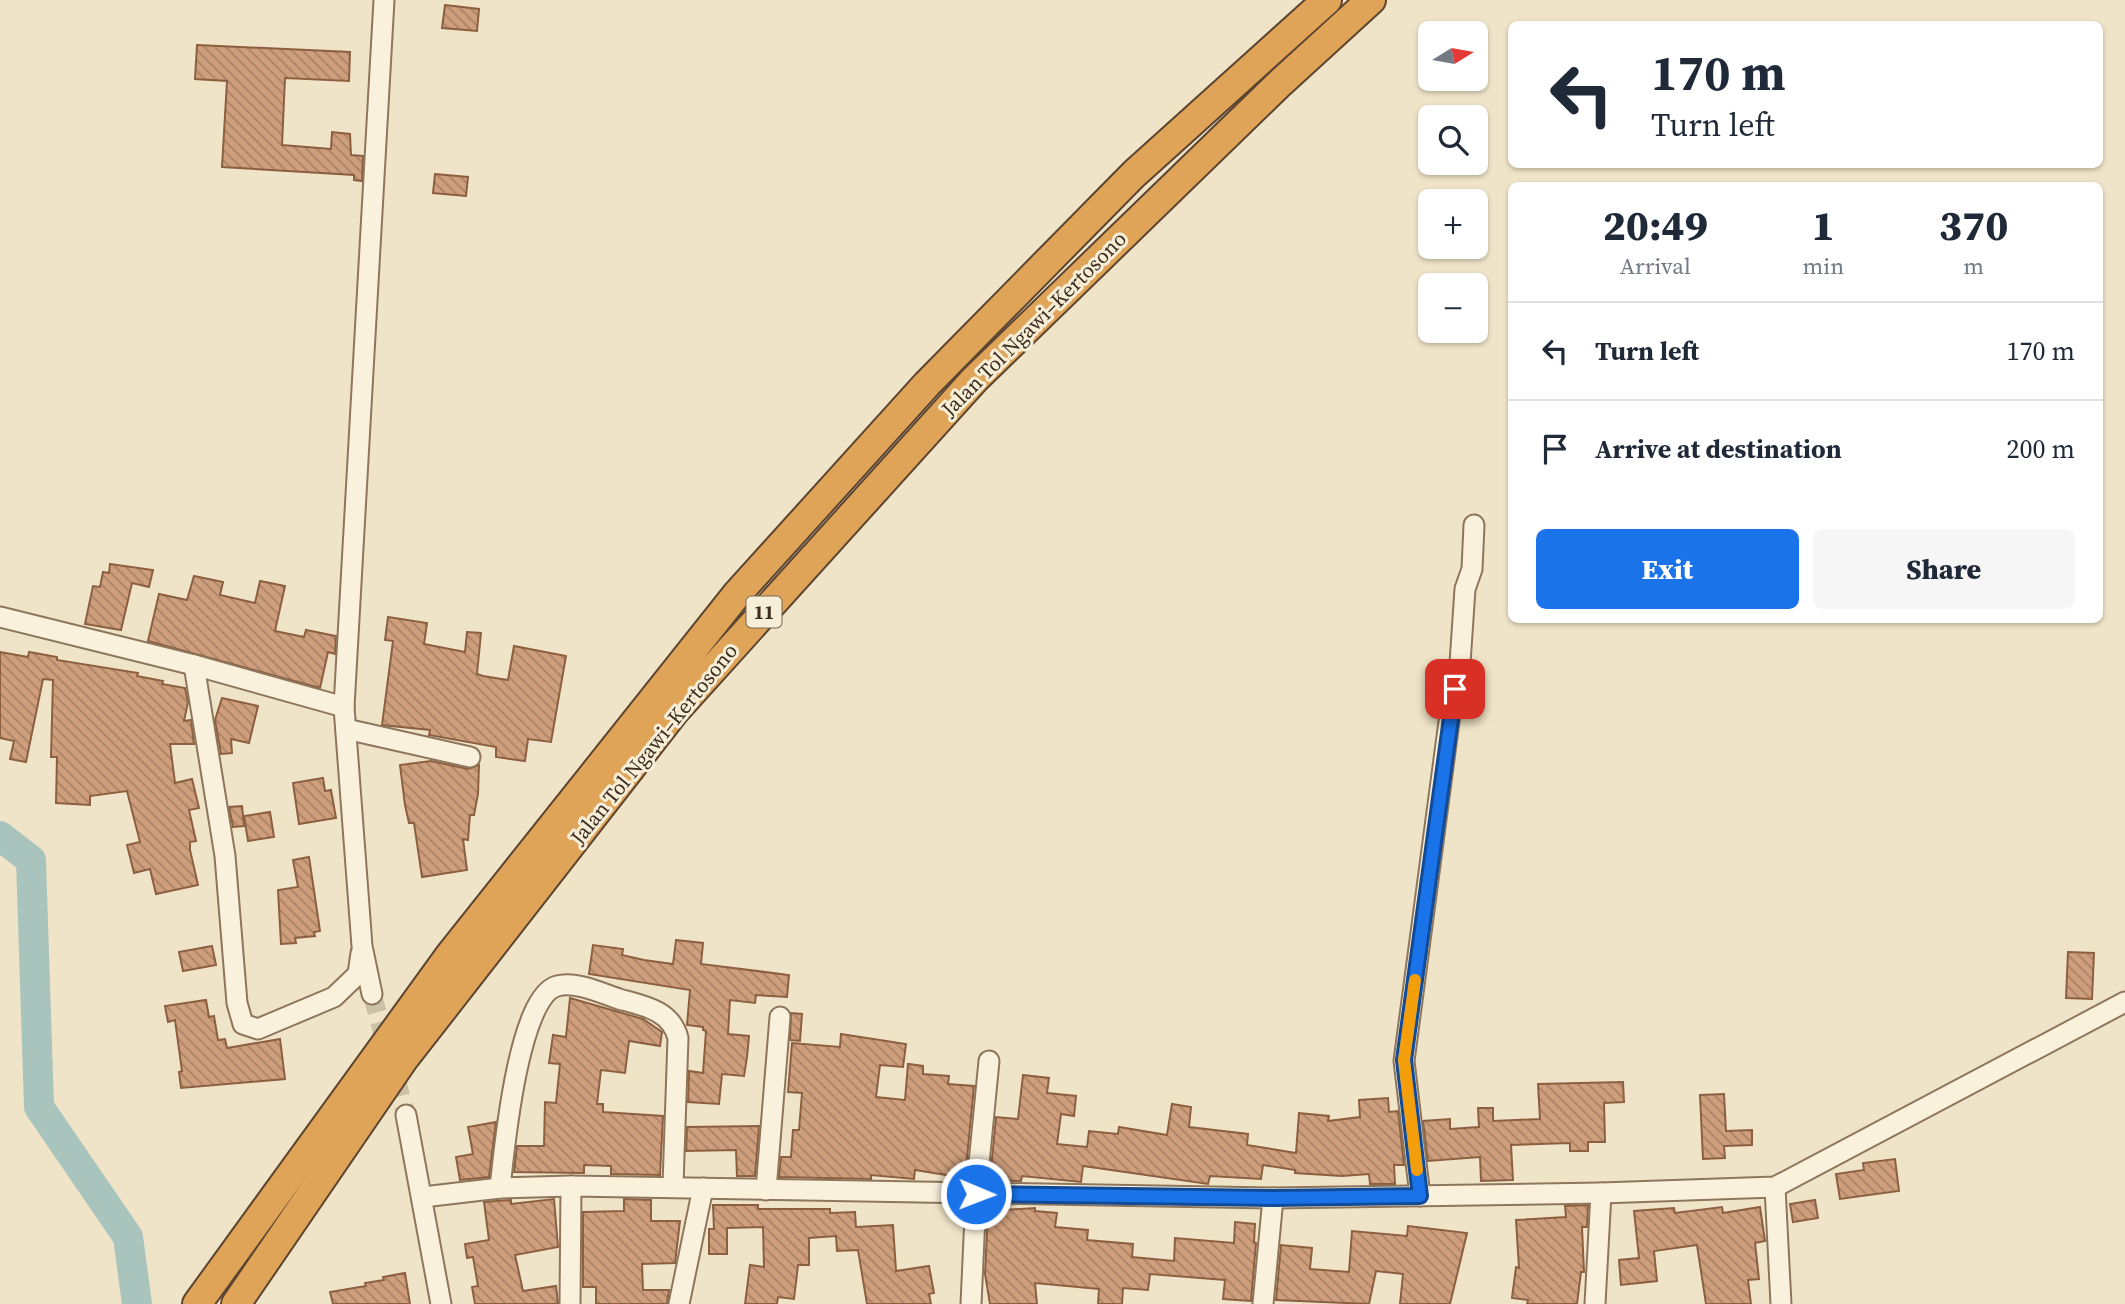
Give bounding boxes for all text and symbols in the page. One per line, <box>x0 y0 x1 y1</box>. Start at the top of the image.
north arrow <box>1418 21 1488 91</box>
map controls <box>1418 21 1488 343</box>
text: 170 m <box>1651 39 1786 106</box>
icon: left <box>1536 49 1627 140</box>
text: Turn left <box>1651 103 1775 147</box>
button: search <box>1418 105 1488 175</box>
button: + <box>1418 189 1488 259</box>
text: 20:49 <box>1603 196 1708 254</box>
text: 1 <box>1812 196 1835 254</box>
text: 370 <box>1939 196 2008 254</box>
street label: Jalan Tol Ngawi–Kertosono <box>934 225 1133 423</box>
text: Arrival <box>1620 250 1691 282</box>
text: min <box>1803 250 1844 282</box>
text: m <box>1963 250 1984 282</box>
button: − <box>1418 273 1488 343</box>
icon: left <box>1536 332 1574 370</box>
text: Turn left <box>1595 333 1699 369</box>
text: 170 m <box>2007 333 2075 369</box>
icon: arrive <box>1536 430 1574 468</box>
text: Arrive at destination <box>1595 431 1842 467</box>
text: 200 m <box>2007 431 2075 467</box>
button: Exit <box>1536 529 1799 609</box>
button: Share <box>1813 529 2075 609</box>
road number: 11 <box>746 596 782 628</box>
street label: Jalan Tol Ngawi–Kertosono <box>563 637 744 851</box>
pin <box>1425 659 1485 719</box>
icon: arrive <box>1436 670 1474 708</box>
position arrow <box>939 1157 1013 1231</box>

